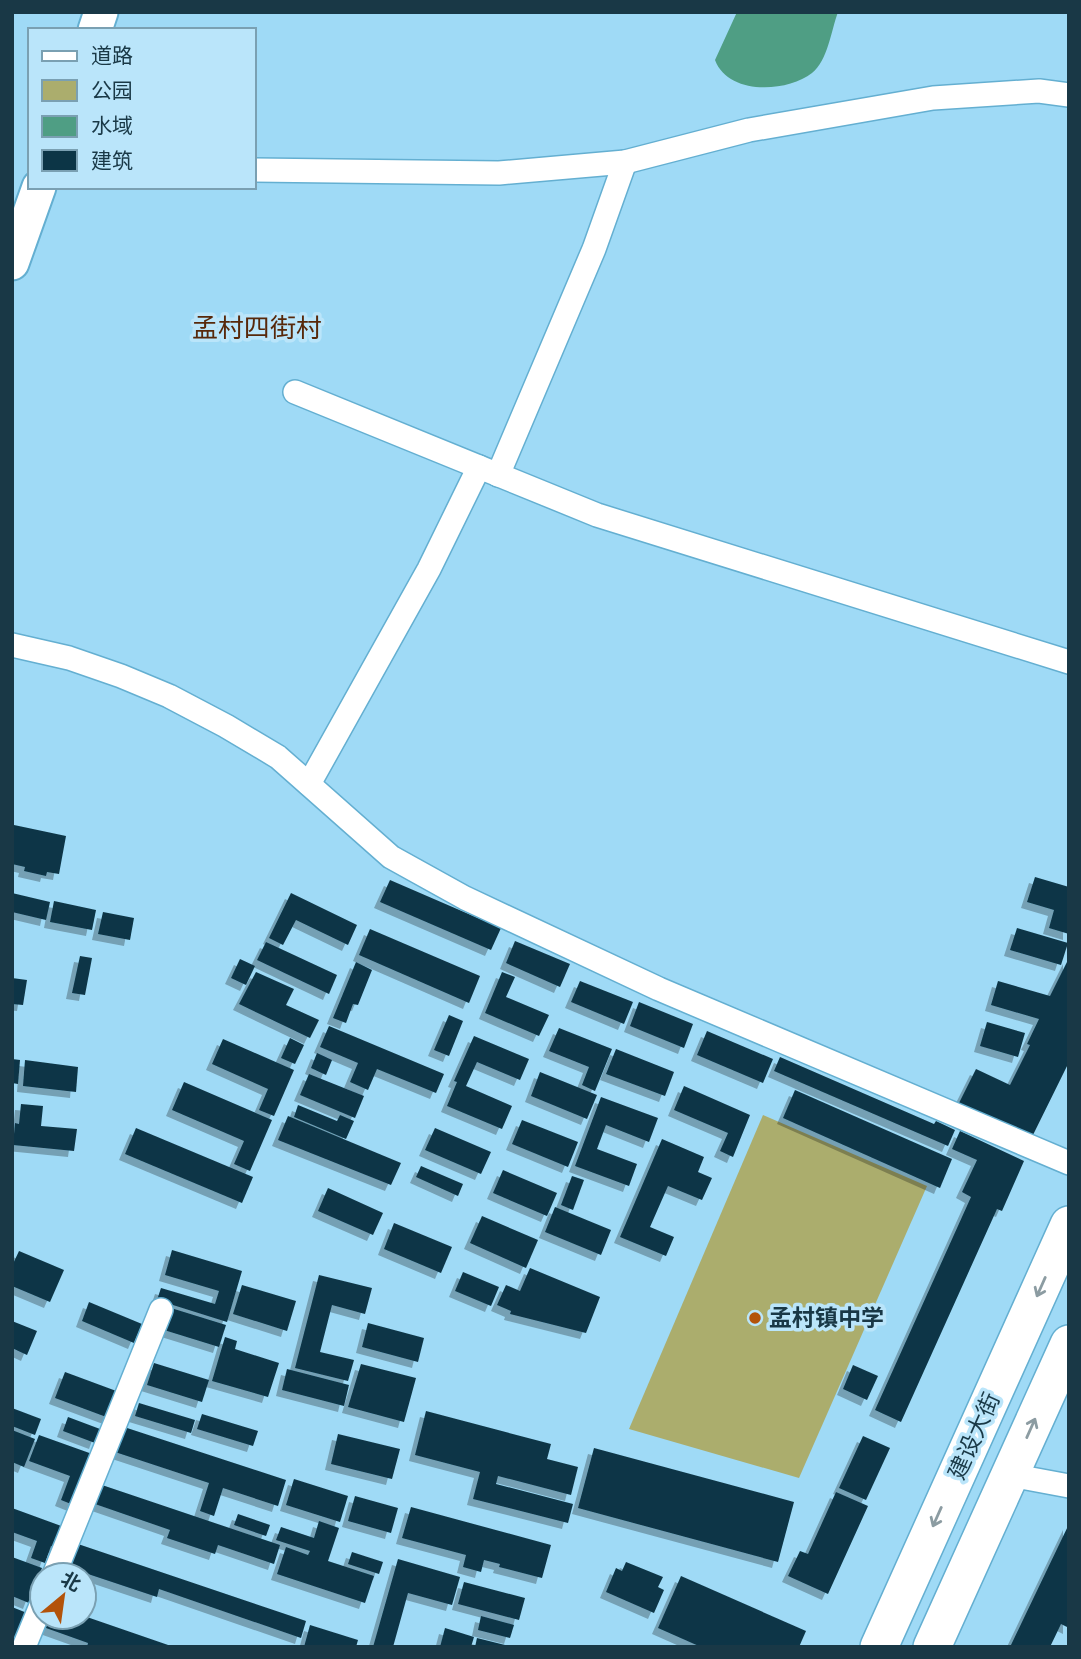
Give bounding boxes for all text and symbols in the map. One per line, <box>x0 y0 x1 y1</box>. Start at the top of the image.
legend <box>28 28 256 189</box>
text: 道路 <box>91 44 133 68</box>
text: 公园 <box>91 79 133 103</box>
text: 水域 <box>91 114 133 138</box>
text: 建筑 <box>91 149 133 173</box>
district label: 孟村四街村 <box>192 313 322 344</box>
one-way arrow <box>1034 1276 1047 1297</box>
place label: 孟村镇中学 <box>769 1305 884 1332</box>
marker: 孟村镇中学 <box>747 1310 763 1326</box>
street label: 建设大街 <box>943 1389 1005 1484</box>
one-way arrow <box>1025 1418 1038 1439</box>
one-way arrow <box>930 1506 943 1527</box>
north arrow <box>28 1561 98 1631</box>
text: 北 <box>57 1568 84 1596</box>

